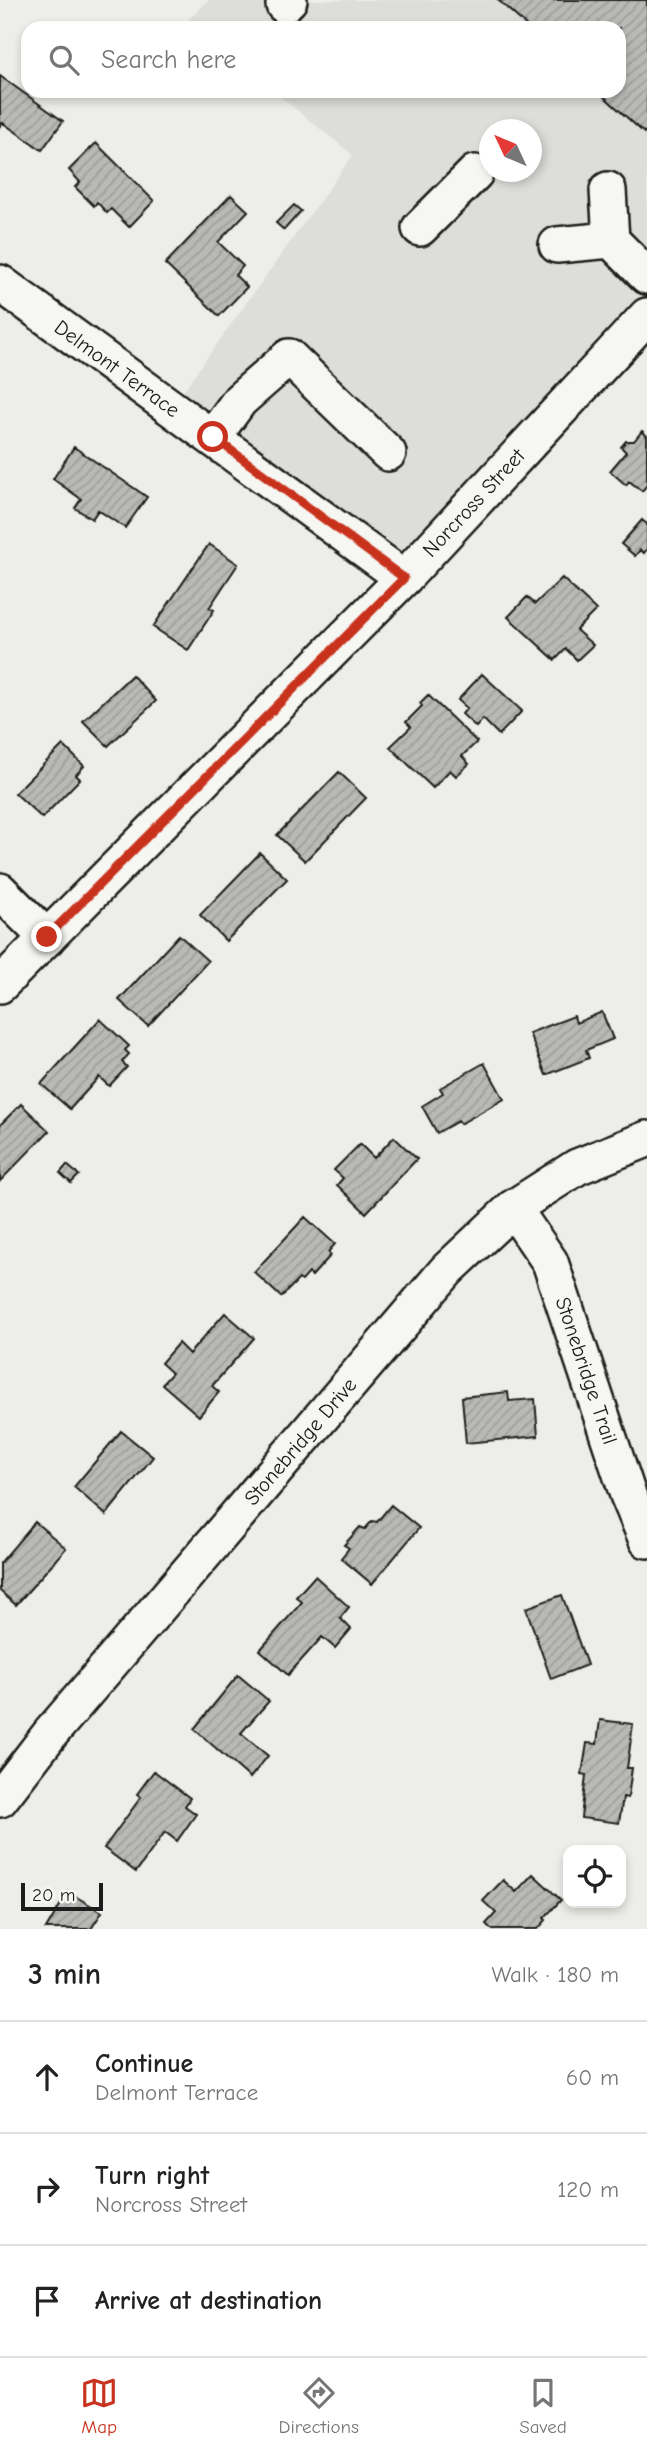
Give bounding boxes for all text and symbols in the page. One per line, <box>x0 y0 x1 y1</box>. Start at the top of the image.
search box <box>21 21 626 98</box>
icon: search <box>45 41 83 79</box>
text: Search here <box>101 45 236 75</box>
north arrow <box>479 119 542 182</box>
street label: Delmont Terrace <box>50 315 184 422</box>
route start <box>197 421 228 452</box>
street label: Norcross Street <box>418 443 530 562</box>
route end <box>31 921 62 952</box>
street label: Stonebridge Trail <box>551 1294 622 1447</box>
street label: Stonebridge Drive <box>239 1373 361 1510</box>
map controls <box>563 1845 626 1908</box>
button: locate <box>563 1845 626 1908</box>
scale bar <box>21 1880 103 1912</box>
text: 20 m <box>32 1884 76 1906</box>
text: 3 min <box>28 1957 101 1992</box>
text: Walk · 180 m <box>492 1961 619 1988</box>
text: Continue <box>95 2049 193 2079</box>
icon: ahead <box>28 2058 66 2096</box>
text: 60 m <box>566 2064 619 2091</box>
text: Delmont Terrace <box>95 2079 258 2106</box>
text: Turn right <box>95 2161 209 2191</box>
icon: right <box>28 2170 66 2208</box>
text: 120 m <box>557 2176 619 2203</box>
text: Norcross Street <box>95 2191 247 2218</box>
icon: arrive <box>28 2282 66 2320</box>
text: Arrive at destination <box>95 2286 322 2316</box>
tab: Map <box>80 2374 118 2438</box>
tab: Directions <box>279 2374 359 2438</box>
tab: Saved <box>519 2374 567 2438</box>

